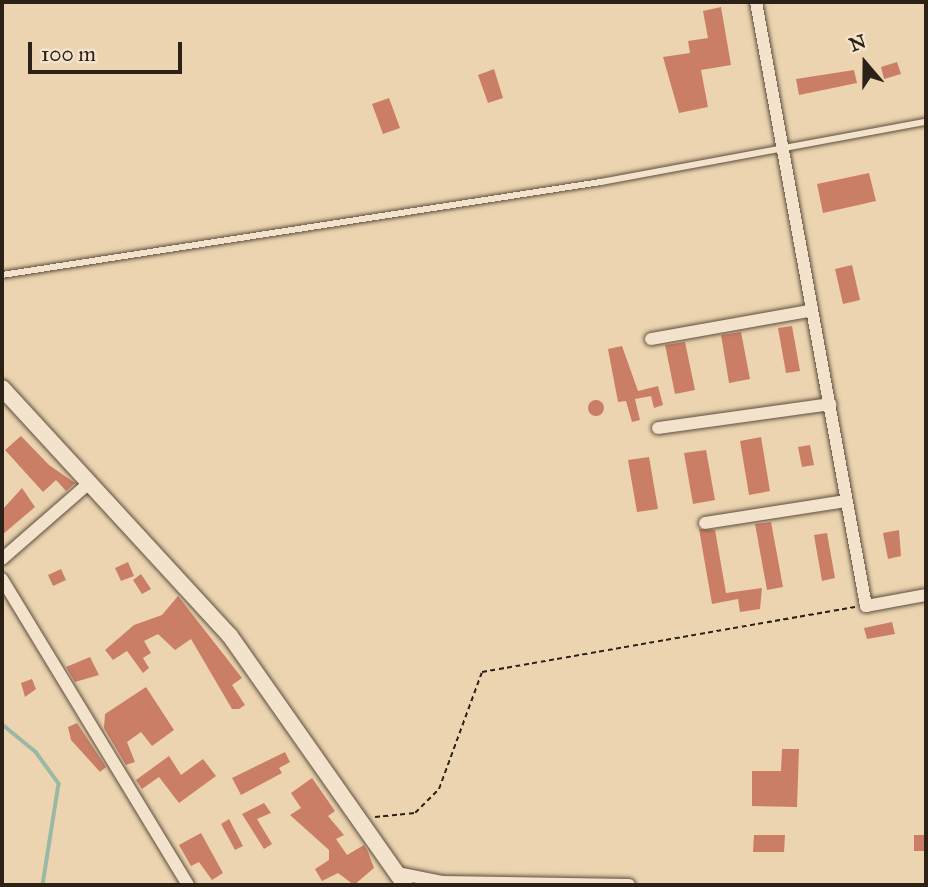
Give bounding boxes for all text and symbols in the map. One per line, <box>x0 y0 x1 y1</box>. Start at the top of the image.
scale bar <box>32 28 186 72</box>
north arrow <box>830 28 900 98</box>
text: N <box>846 29 869 56</box>
text: 100 m <box>41 41 96 67</box>

